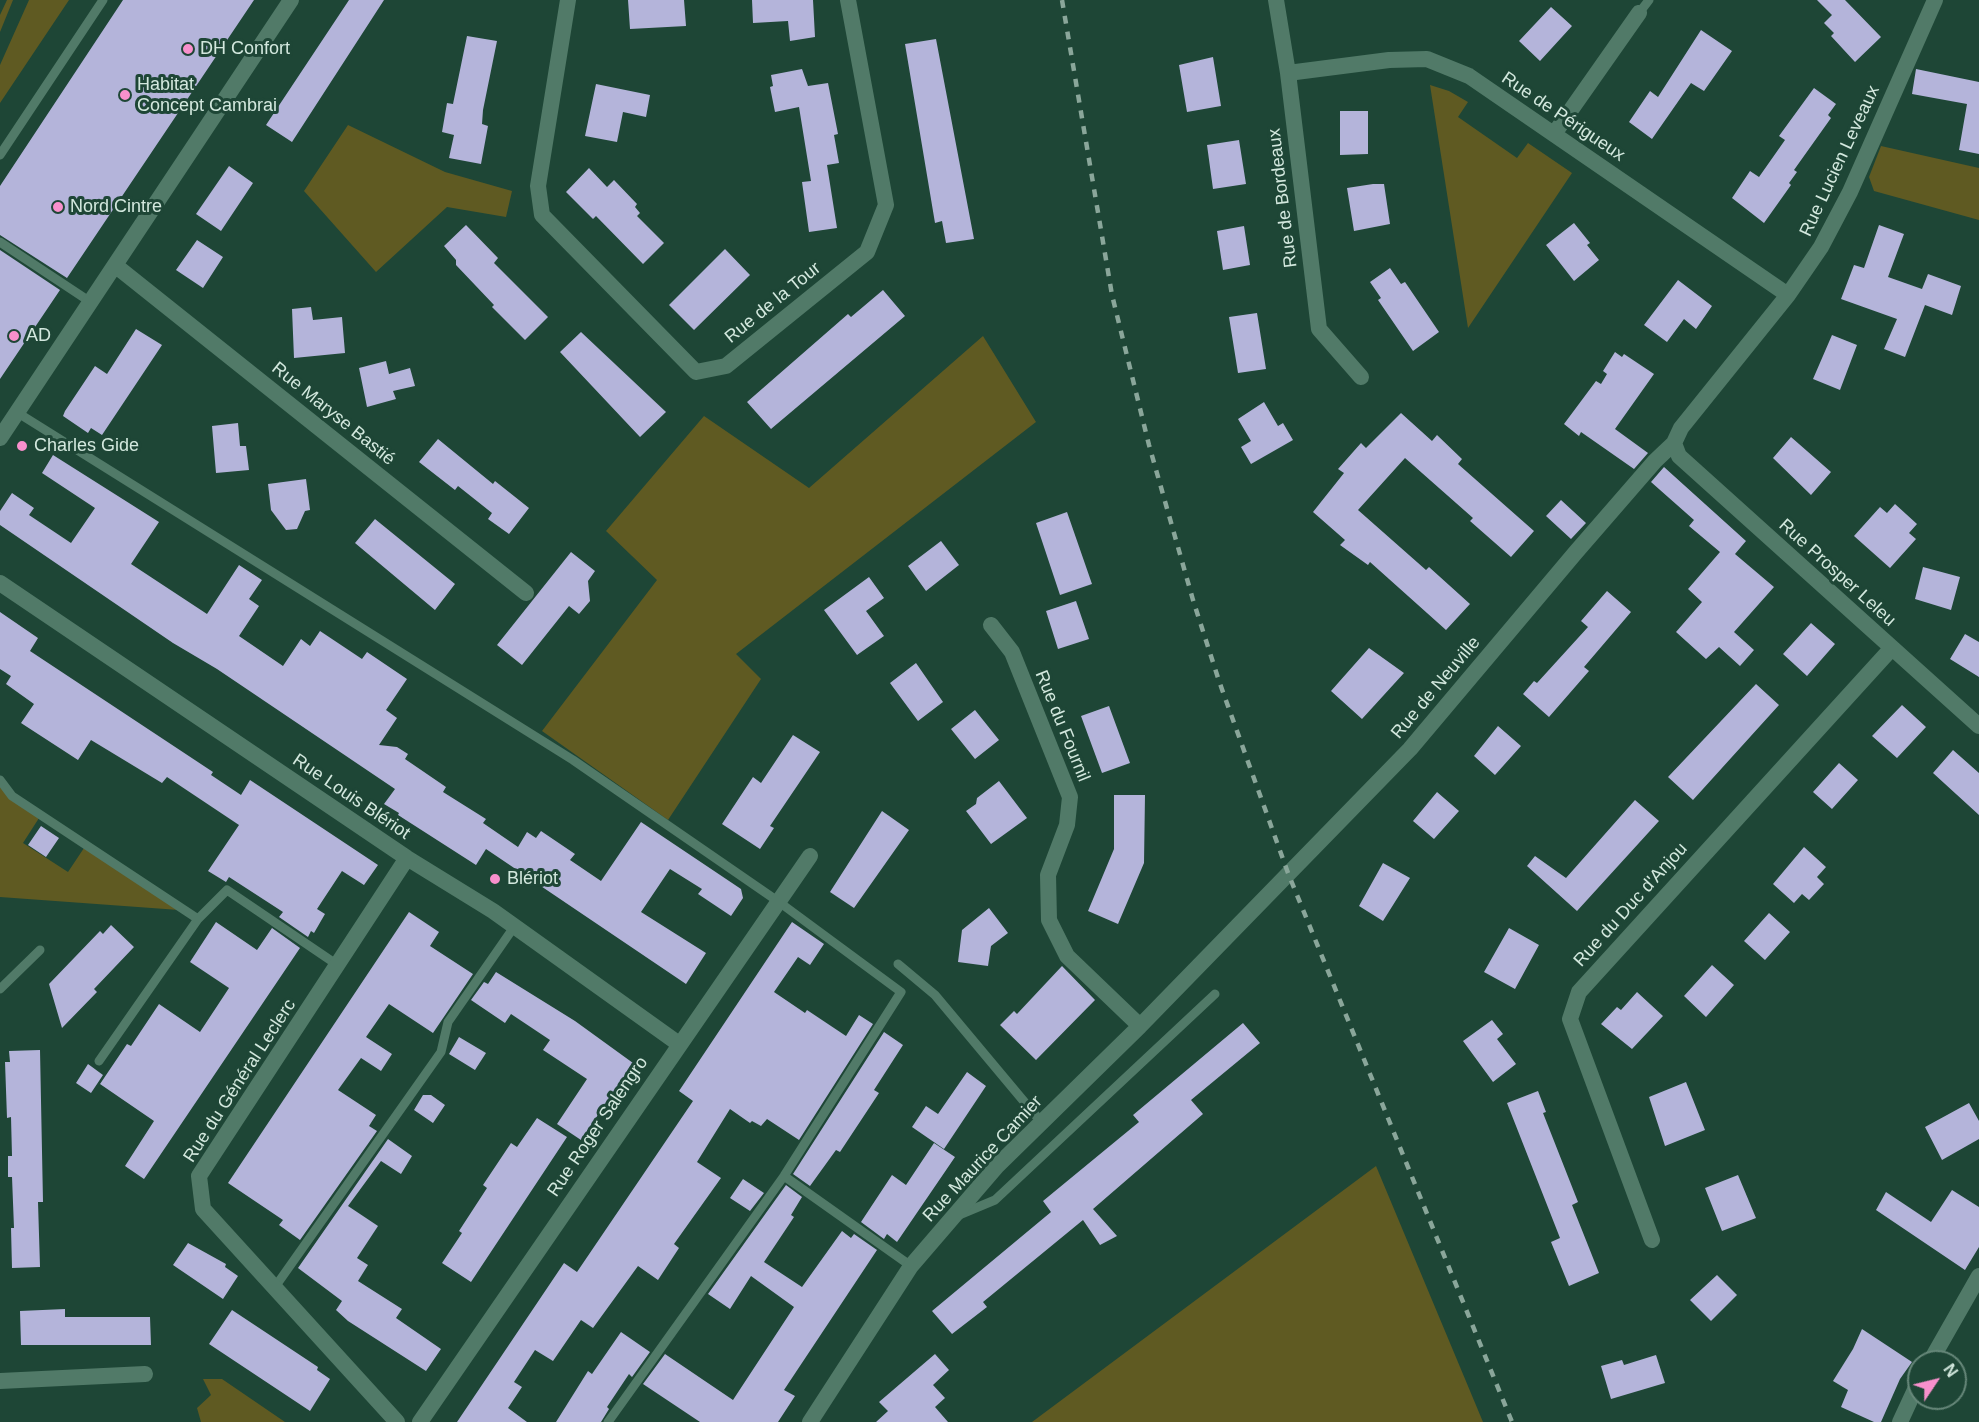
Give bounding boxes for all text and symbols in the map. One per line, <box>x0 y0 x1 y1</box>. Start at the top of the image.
place label: DH Confort <box>200 38 290 60</box>
marker: DH Confort <box>181 42 195 56</box>
street label: Rue de Périgueux <box>1497 68 1629 166</box>
place label: Habitat Concept Cambrai <box>137 74 277 116</box>
street label: Rue Lucien Leveaux <box>1796 82 1884 240</box>
marker: Habitat Concept Cambrai <box>118 88 132 102</box>
street label: Rue de Bordeaux <box>1264 127 1302 269</box>
place label: Nord Cintre <box>70 196 162 218</box>
marker: Nord Cintre <box>51 200 65 214</box>
street label: Rue de la Tour <box>721 258 825 348</box>
place label: AD <box>26 325 51 347</box>
marker: AD <box>7 329 21 343</box>
street label: Rue Maryse Bastié <box>267 358 399 470</box>
place label: Charles Gide <box>34 435 139 457</box>
marker: Charles Gide <box>15 439 29 453</box>
street label: Rue Prosper Leleu <box>1774 515 1900 631</box>
street label: Rue de Neuville <box>1387 632 1485 744</box>
street label: Rue du Fournil <box>1030 667 1094 785</box>
street label: Rue Louis Blériot <box>288 750 414 844</box>
street label: Rue du Duc d'Anjou <box>1570 838 1692 972</box>
place label: Blériot <box>507 868 558 890</box>
marker: Blériot <box>488 872 502 886</box>
street label: Rue du Général Leclerc <box>179 995 301 1167</box>
street label: Rue Roger Salengro <box>543 1053 653 1201</box>
street label: Rue Maurice Camier <box>919 1091 1047 1227</box>
north arrow <box>1907 1350 1967 1410</box>
text: N <box>1940 1361 1961 1380</box>

